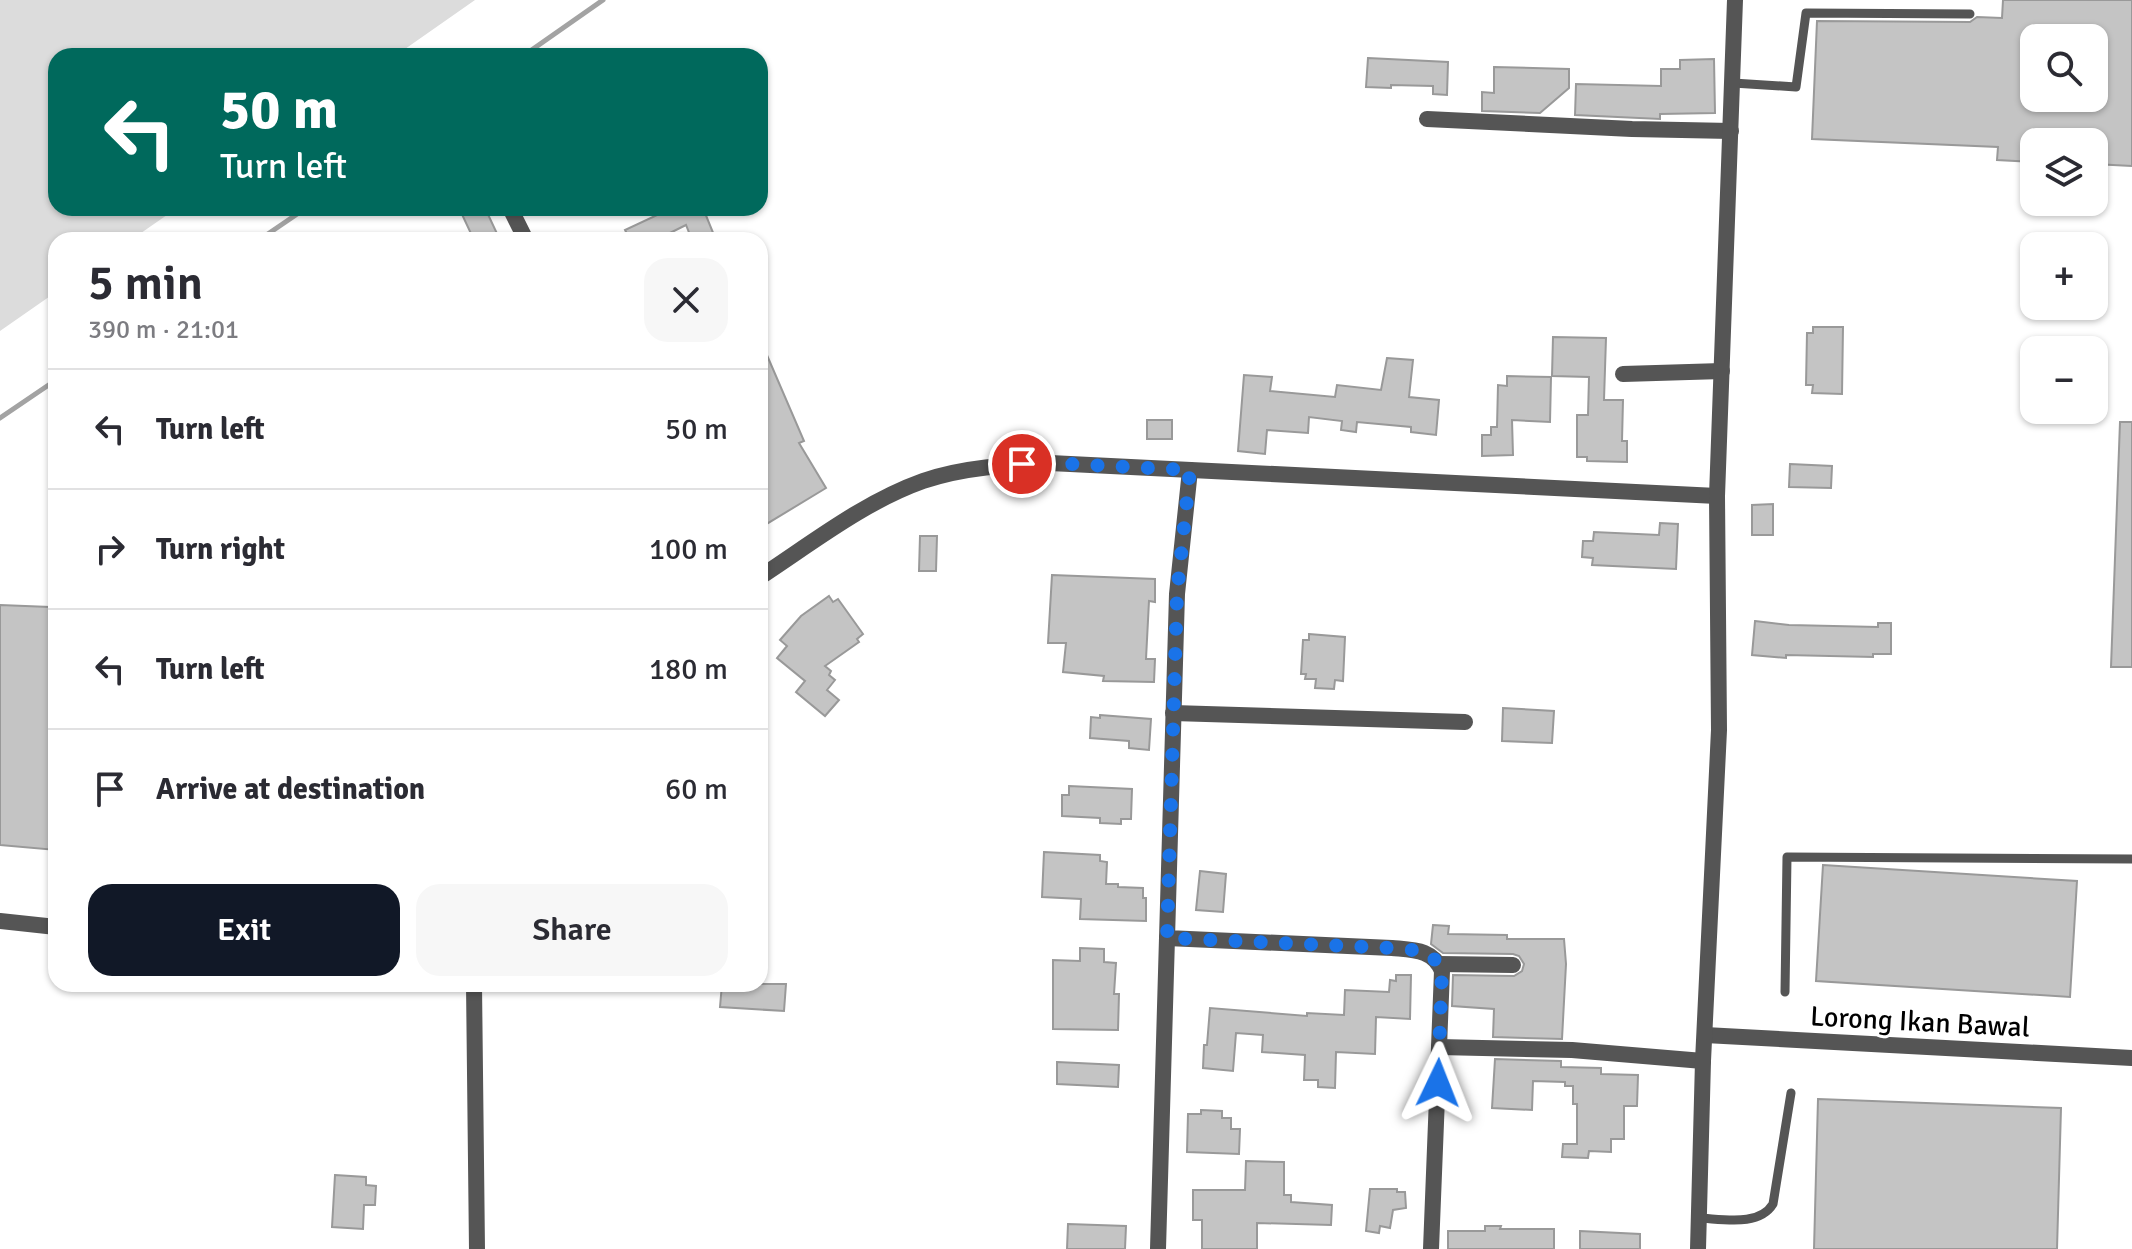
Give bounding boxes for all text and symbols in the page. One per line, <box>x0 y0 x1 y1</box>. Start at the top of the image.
map controls <box>2020 24 2108 424</box>
button: search <box>2020 24 2108 112</box>
text: 50 m <box>220 75 338 144</box>
icon: left <box>88 80 192 184</box>
button: layers <box>2020 128 2108 216</box>
text: Turn left <box>220 144 347 189</box>
button: + <box>2020 232 2108 320</box>
text: 5 min <box>88 254 203 313</box>
button: close <box>644 258 728 342</box>
text: 390 m · 21:01 <box>88 314 239 346</box>
button: − <box>2020 336 2108 424</box>
icon: left <box>88 407 132 451</box>
text: Turn left <box>156 411 265 448</box>
text: 50 m <box>665 411 728 448</box>
pin <box>988 430 1056 498</box>
icon: arrive <box>1000 442 1044 486</box>
icon: right <box>88 527 132 571</box>
text: Turn right <box>156 531 285 568</box>
text: 100 m <box>649 531 728 568</box>
icon: left <box>88 647 132 691</box>
text: Turn left <box>156 651 265 688</box>
text: 180 m <box>649 651 728 688</box>
icon: arrive <box>88 767 132 811</box>
text: Arrive at destination <box>156 771 425 808</box>
text: 60 m <box>665 771 728 808</box>
button: Exit <box>88 884 400 976</box>
button: Share <box>416 884 728 976</box>
street label: Lorong Ikan Bawal <box>1809 999 2031 1045</box>
position arrow <box>1396 1041 1480 1125</box>

